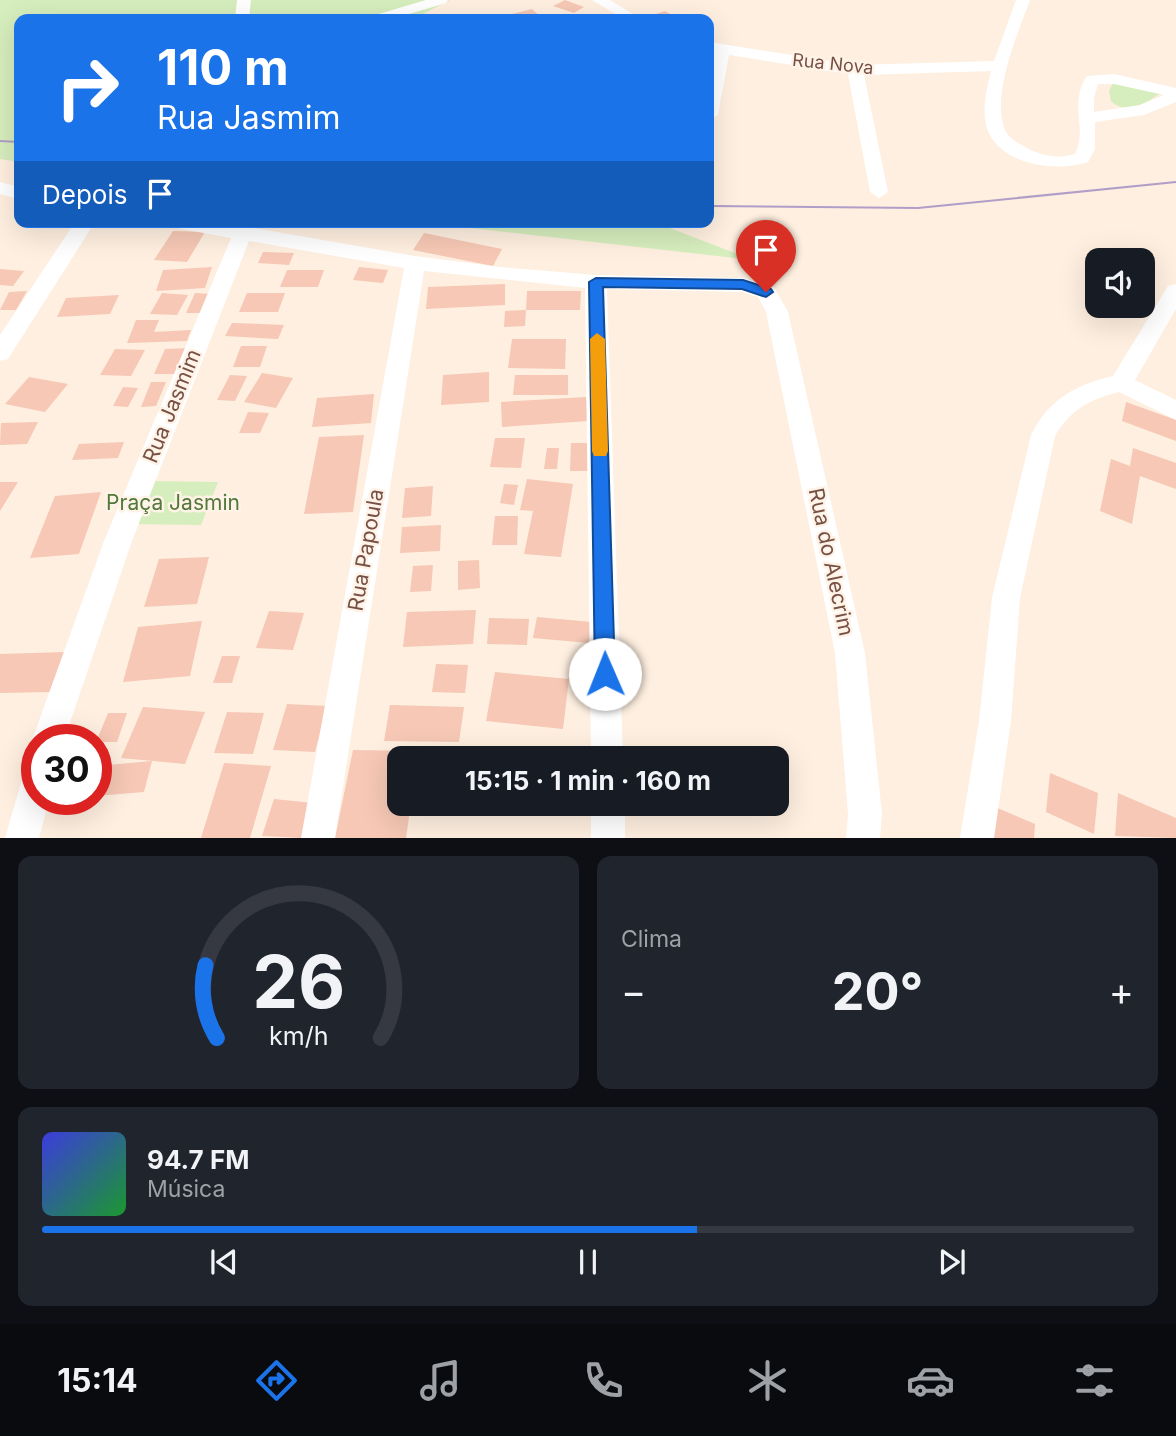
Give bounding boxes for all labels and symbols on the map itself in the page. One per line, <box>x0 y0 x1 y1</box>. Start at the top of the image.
street label: Rua Nova <box>791 49 875 78</box>
pin <box>736 220 796 292</box>
street label: Rua Jasmim <box>137 345 206 466</box>
street label: Rua do Alecrim <box>804 486 859 638</box>
street label: Rua Papoula <box>342 487 389 613</box>
park label: Praça Jasmin <box>106 490 240 515</box>
position arrow <box>568 637 642 711</box>
speed limit sign: 30 <box>21 724 112 815</box>

